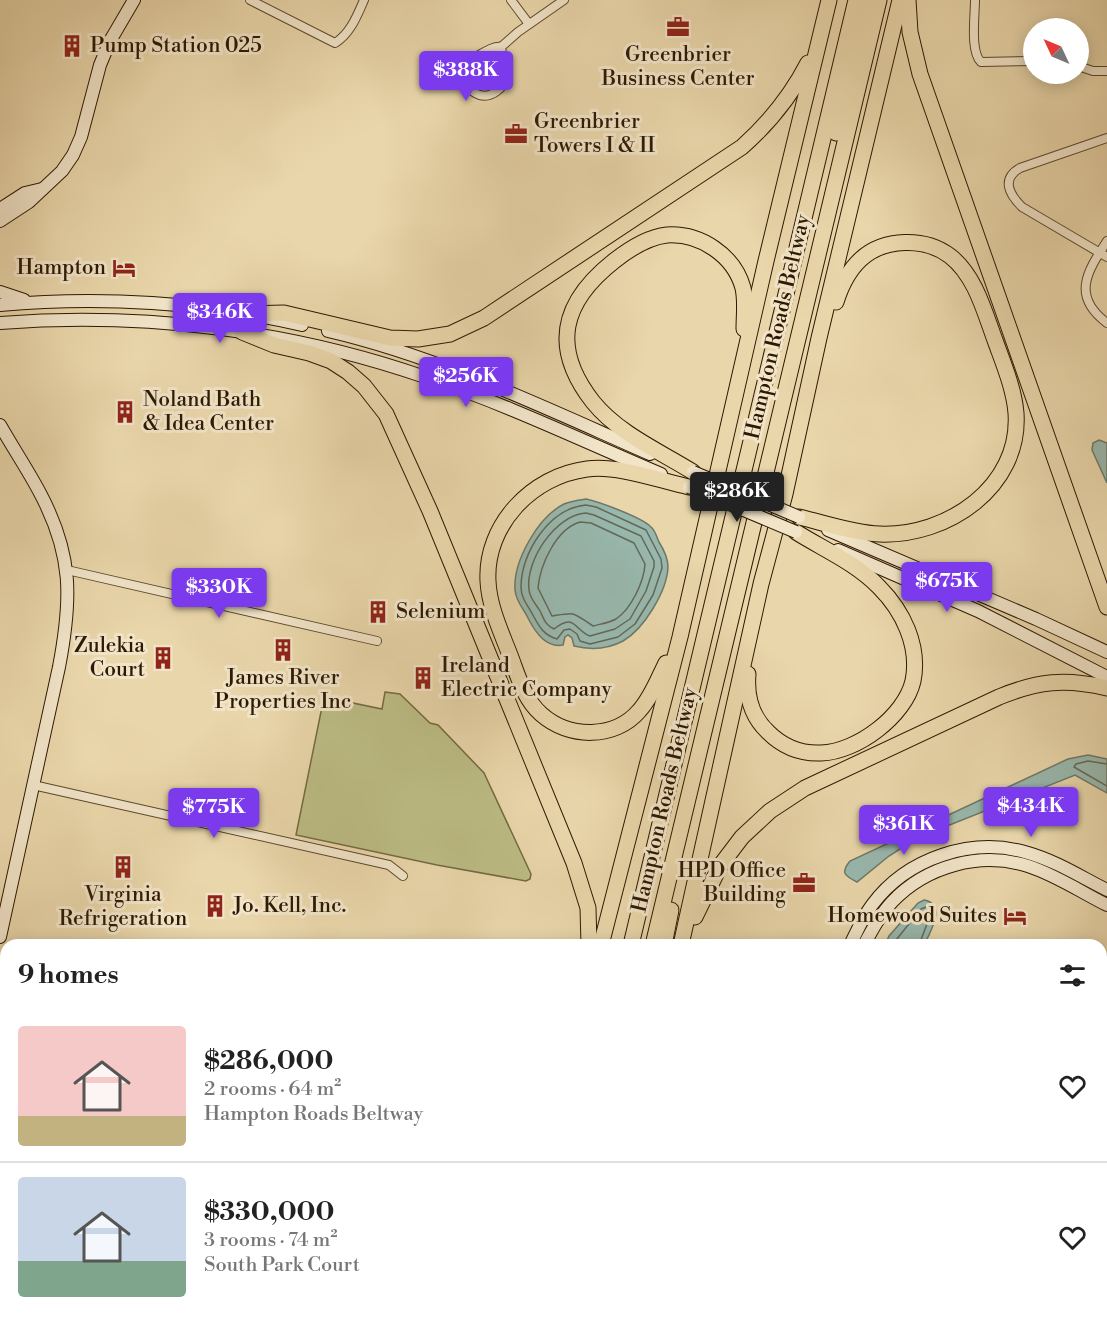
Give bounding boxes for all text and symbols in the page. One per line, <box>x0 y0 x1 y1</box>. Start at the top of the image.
office icon: Greenbrier Business Center <box>665 14 691 40</box>
north arrow <box>1023 18 1089 84</box>
map controls <box>1023 18 1089 84</box>
building icon: Pump Station 025 <box>59 33 85 59</box>
place label: Pump Station 025 <box>90 33 262 59</box>
place label: Greenbrier Business Center <box>600 42 755 92</box>
pin: $388K <box>424 51 508 102</box>
text: $388K <box>433 58 499 83</box>
place label: Greenbrier Towers I & II <box>534 109 655 159</box>
office icon: Greenbrier Towers I & II <box>503 121 529 147</box>
street label: Hampton Roads Beltway <box>739 211 817 442</box>
place label: Hampton <box>17 255 106 281</box>
hotel icon: Hampton <box>111 255 137 281</box>
pin: $346K <box>178 293 262 344</box>
text: $346K <box>187 300 253 325</box>
pin: $256K <box>424 357 508 408</box>
text: $256K <box>433 364 499 389</box>
place label: Noland Bath & Idea Center <box>143 387 274 437</box>
building icon: Noland Bath & Idea Center <box>112 399 138 425</box>
pin: $286K <box>695 472 779 523</box>
text: $286K <box>704 479 770 504</box>
pin: $675K <box>905 562 989 613</box>
pin: $330K <box>177 568 261 619</box>
text: $675K <box>915 569 979 594</box>
text: $330K <box>186 575 252 600</box>
building icon: Selenium <box>365 599 391 625</box>
place label: Selenium <box>396 599 485 625</box>
place label: Zulekia Court <box>74 633 146 683</box>
building icon: James River Properties Inc <box>270 637 296 663</box>
building icon: Zulekia Court <box>150 645 176 671</box>
place label: Ireland Electric Company <box>441 653 612 703</box>
place label: James River Properties Inc <box>215 665 351 715</box>
building icon: Ireland Electric Company <box>410 665 436 691</box>
street label: Hampton Roads Beltway <box>626 684 704 915</box>
pin: $434K <box>989 787 1073 838</box>
pin: $775K <box>172 788 256 839</box>
text: $434K <box>997 794 1065 819</box>
text: $775K <box>182 795 246 820</box>
pin: $361K <box>862 805 946 856</box>
text: $361K <box>873 812 935 837</box>
building icon: Virginia Refrigeration <box>110 854 136 880</box>
place label: HPD Office Building <box>678 858 786 908</box>
office icon: HPD Office Building <box>791 870 817 896</box>
place label: Virginia Refrigeration <box>59 882 188 932</box>
building icon: Jo. Kell, Inc. <box>202 893 228 919</box>
place label: Jo. Kell, Inc. <box>232 893 346 919</box>
place label: Homewood Suites <box>828 903 997 929</box>
hotel icon: Homewood Suites <box>1002 903 1028 929</box>
text: 9 homes <box>18 959 119 991</box>
icon: filters <box>1056 959 1089 992</box>
text: $286,000 <box>204 1045 333 1077</box>
icon: home <box>66 1050 138 1122</box>
icon: heart <box>1056 1070 1089 1103</box>
text: 2 rooms · 64 m² <box>204 1077 341 1102</box>
text: Hampton Roads Beltway <box>204 1102 423 1127</box>
text: $330,000 <box>204 1196 334 1228</box>
icon: home <box>66 1201 138 1273</box>
icon: heart <box>1056 1221 1089 1254</box>
text: 3 rooms · 74 m² <box>204 1228 337 1253</box>
text: South Park Court <box>204 1253 360 1278</box>

